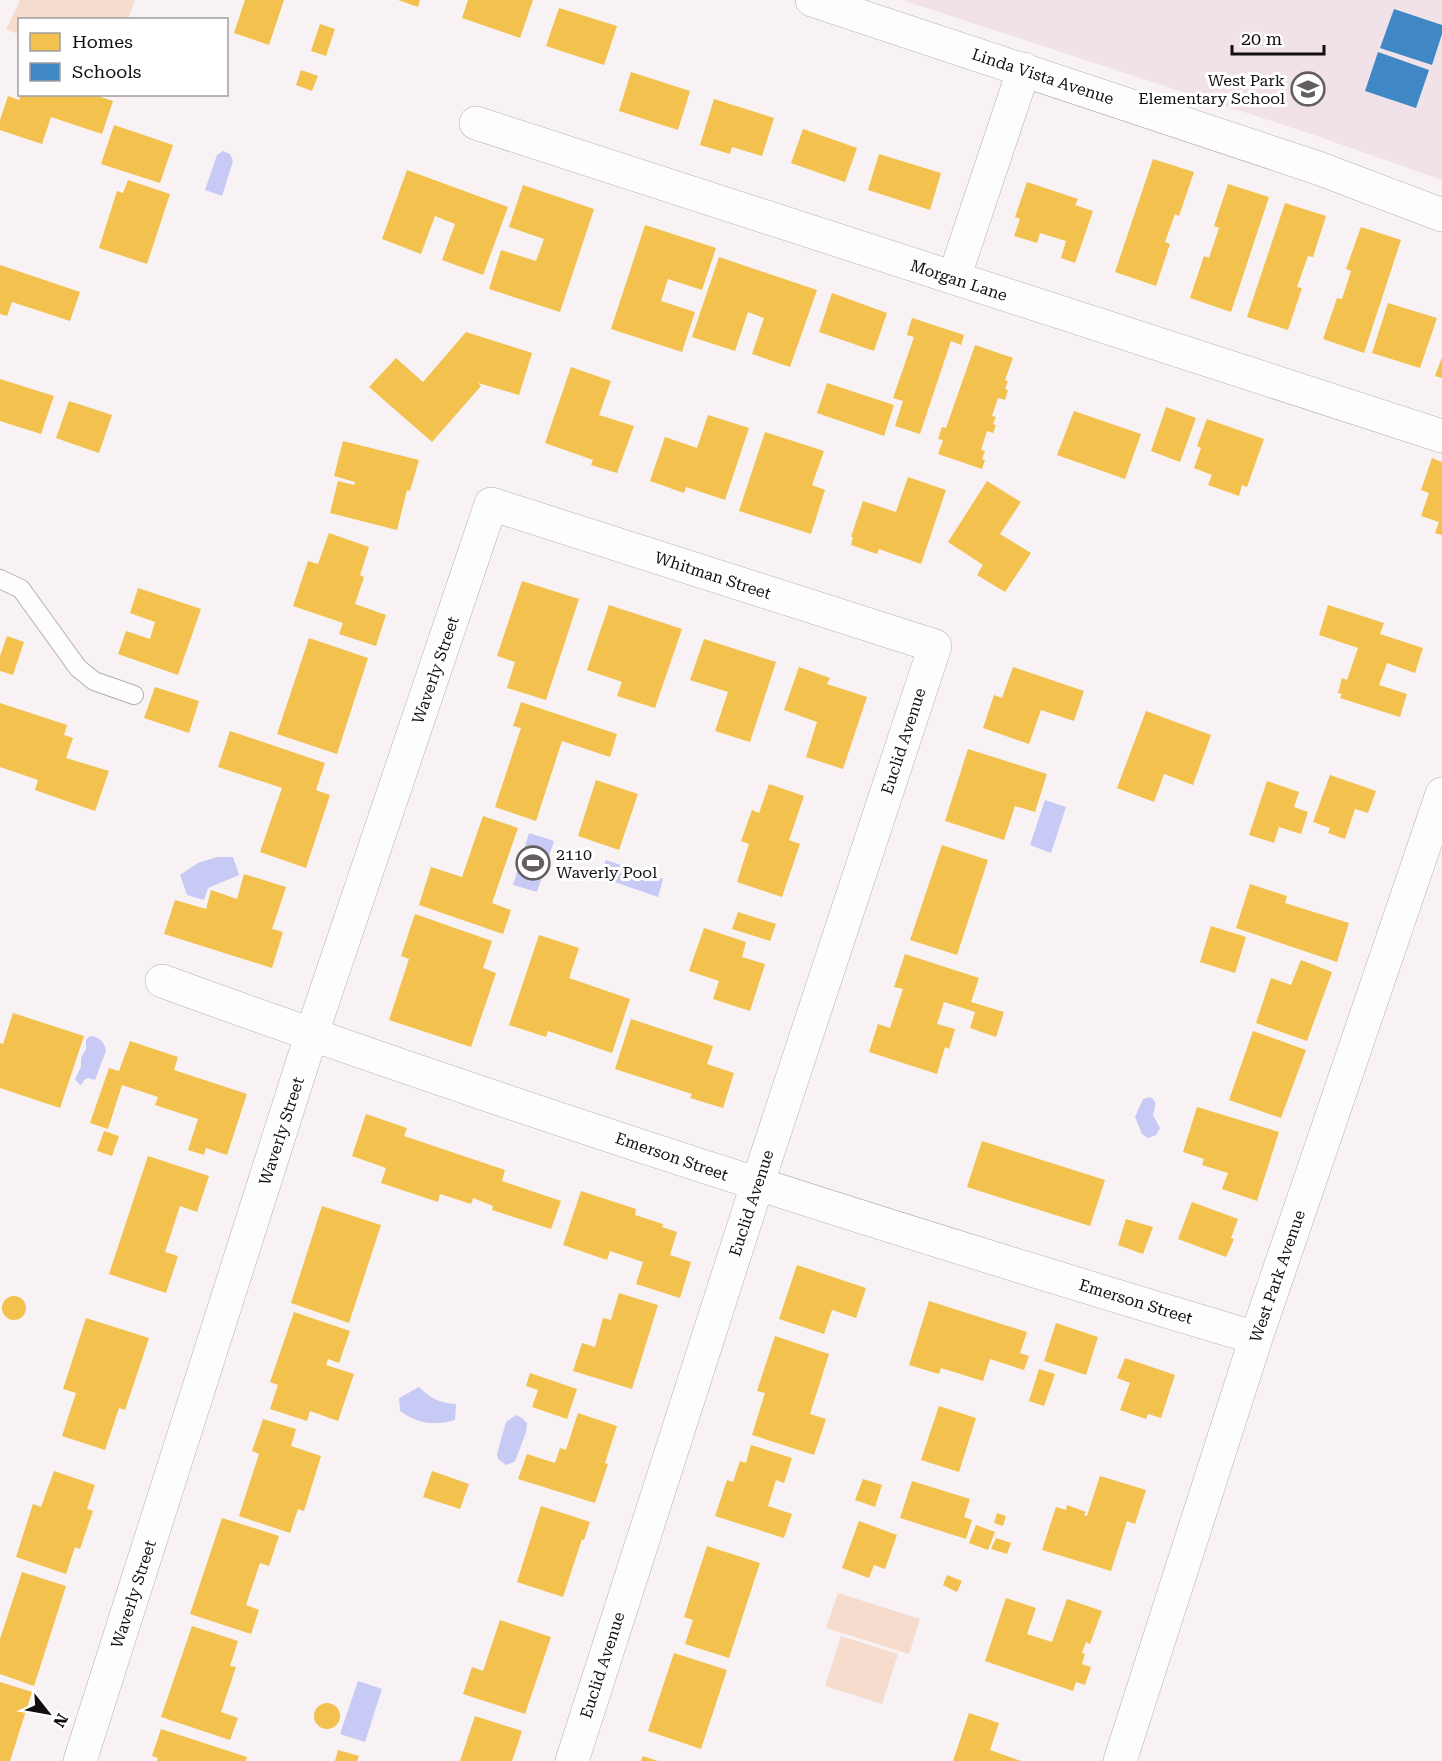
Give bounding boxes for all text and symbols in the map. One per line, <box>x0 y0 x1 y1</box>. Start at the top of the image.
legend <box>18 18 228 96</box>
scale bar <box>1232 18 1324 56</box>
text: 20 m <box>1241 28 1282 49</box>
text: Homes <box>72 31 133 52</box>
street label: Linda Vista Avenue <box>969 45 1116 108</box>
text: Schools <box>72 61 141 82</box>
place label: West Park Elementary School <box>1138 71 1285 108</box>
school or university icon: West Park Elementary School <box>1290 71 1326 107</box>
street label: Morgan Lane <box>908 256 1010 305</box>
street label: Whitman Street <box>652 548 774 603</box>
street label: Waverly Street <box>408 614 463 726</box>
street label: Euclid Avenue <box>877 685 930 797</box>
sports icon: 2110 Waverly Pool <box>515 845 551 881</box>
place label: 2110 Waverly Pool <box>556 845 657 882</box>
street label: Waverly Street <box>255 1075 308 1188</box>
street label: Emerson Street <box>613 1128 731 1185</box>
street label: Euclid Avenue <box>725 1147 778 1259</box>
street label: West Park Avenue <box>1246 1207 1309 1345</box>
street label: Emerson Street <box>1077 1275 1195 1328</box>
street label: Waverly Street <box>107 1538 160 1651</box>
street label: Euclid Avenue <box>576 1609 629 1721</box>
north arrow <box>18 1683 78 1743</box>
text: N <box>49 1710 72 1731</box>

